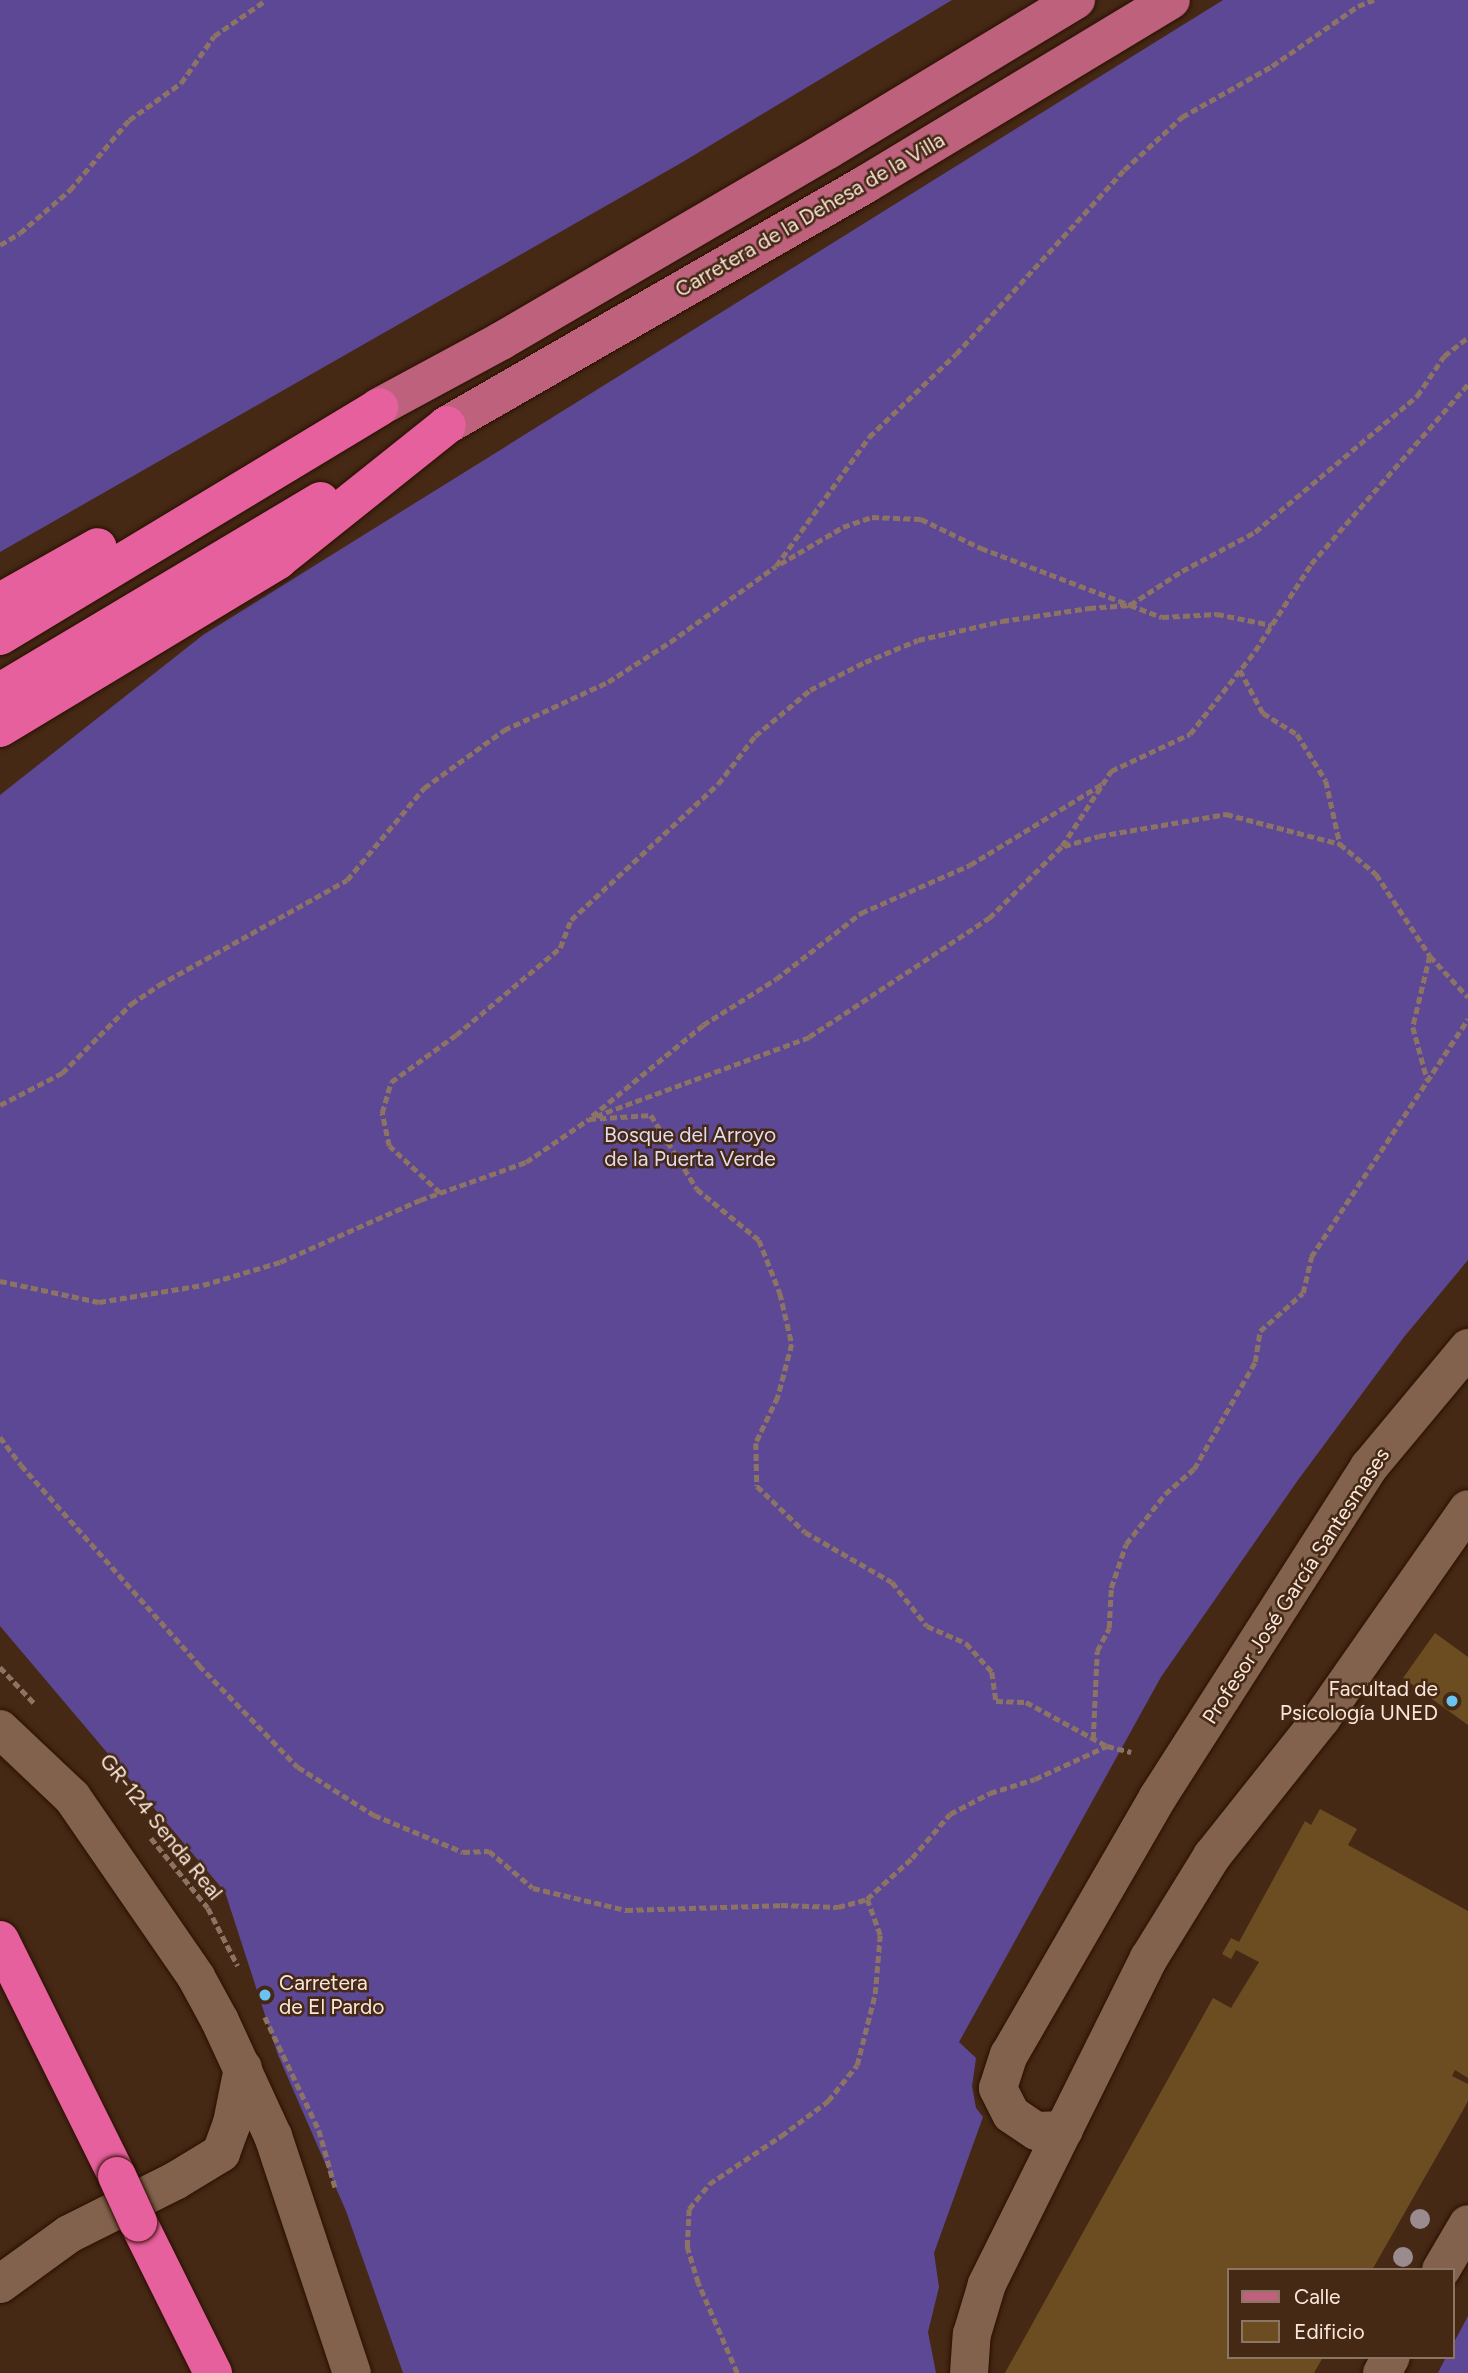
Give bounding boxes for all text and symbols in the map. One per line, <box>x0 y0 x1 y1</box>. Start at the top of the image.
street label: Carretera de la Dehesa de la Villa <box>671 127 949 303</box>
park label: Bosque del Arroyo de la Puerta Verde <box>604 1122 776 1172</box>
street label: Profesor José García Santesmases <box>1197 1443 1395 1729</box>
place label: Facultad de Psicología UNED <box>1280 1676 1438 1726</box>
marker: Facultad de Psicología UNED <box>1444 1693 1460 1709</box>
street label: GR-124 Senda Real <box>94 1749 228 1905</box>
place label: Carretera de El Pardo <box>279 1970 384 2020</box>
marker: Carretera de El Pardo <box>257 1987 273 2003</box>
legend <box>1226 2268 1454 2359</box>
text: Calle <box>1294 2284 1341 2309</box>
text: Edificio <box>1294 2319 1365 2344</box>

